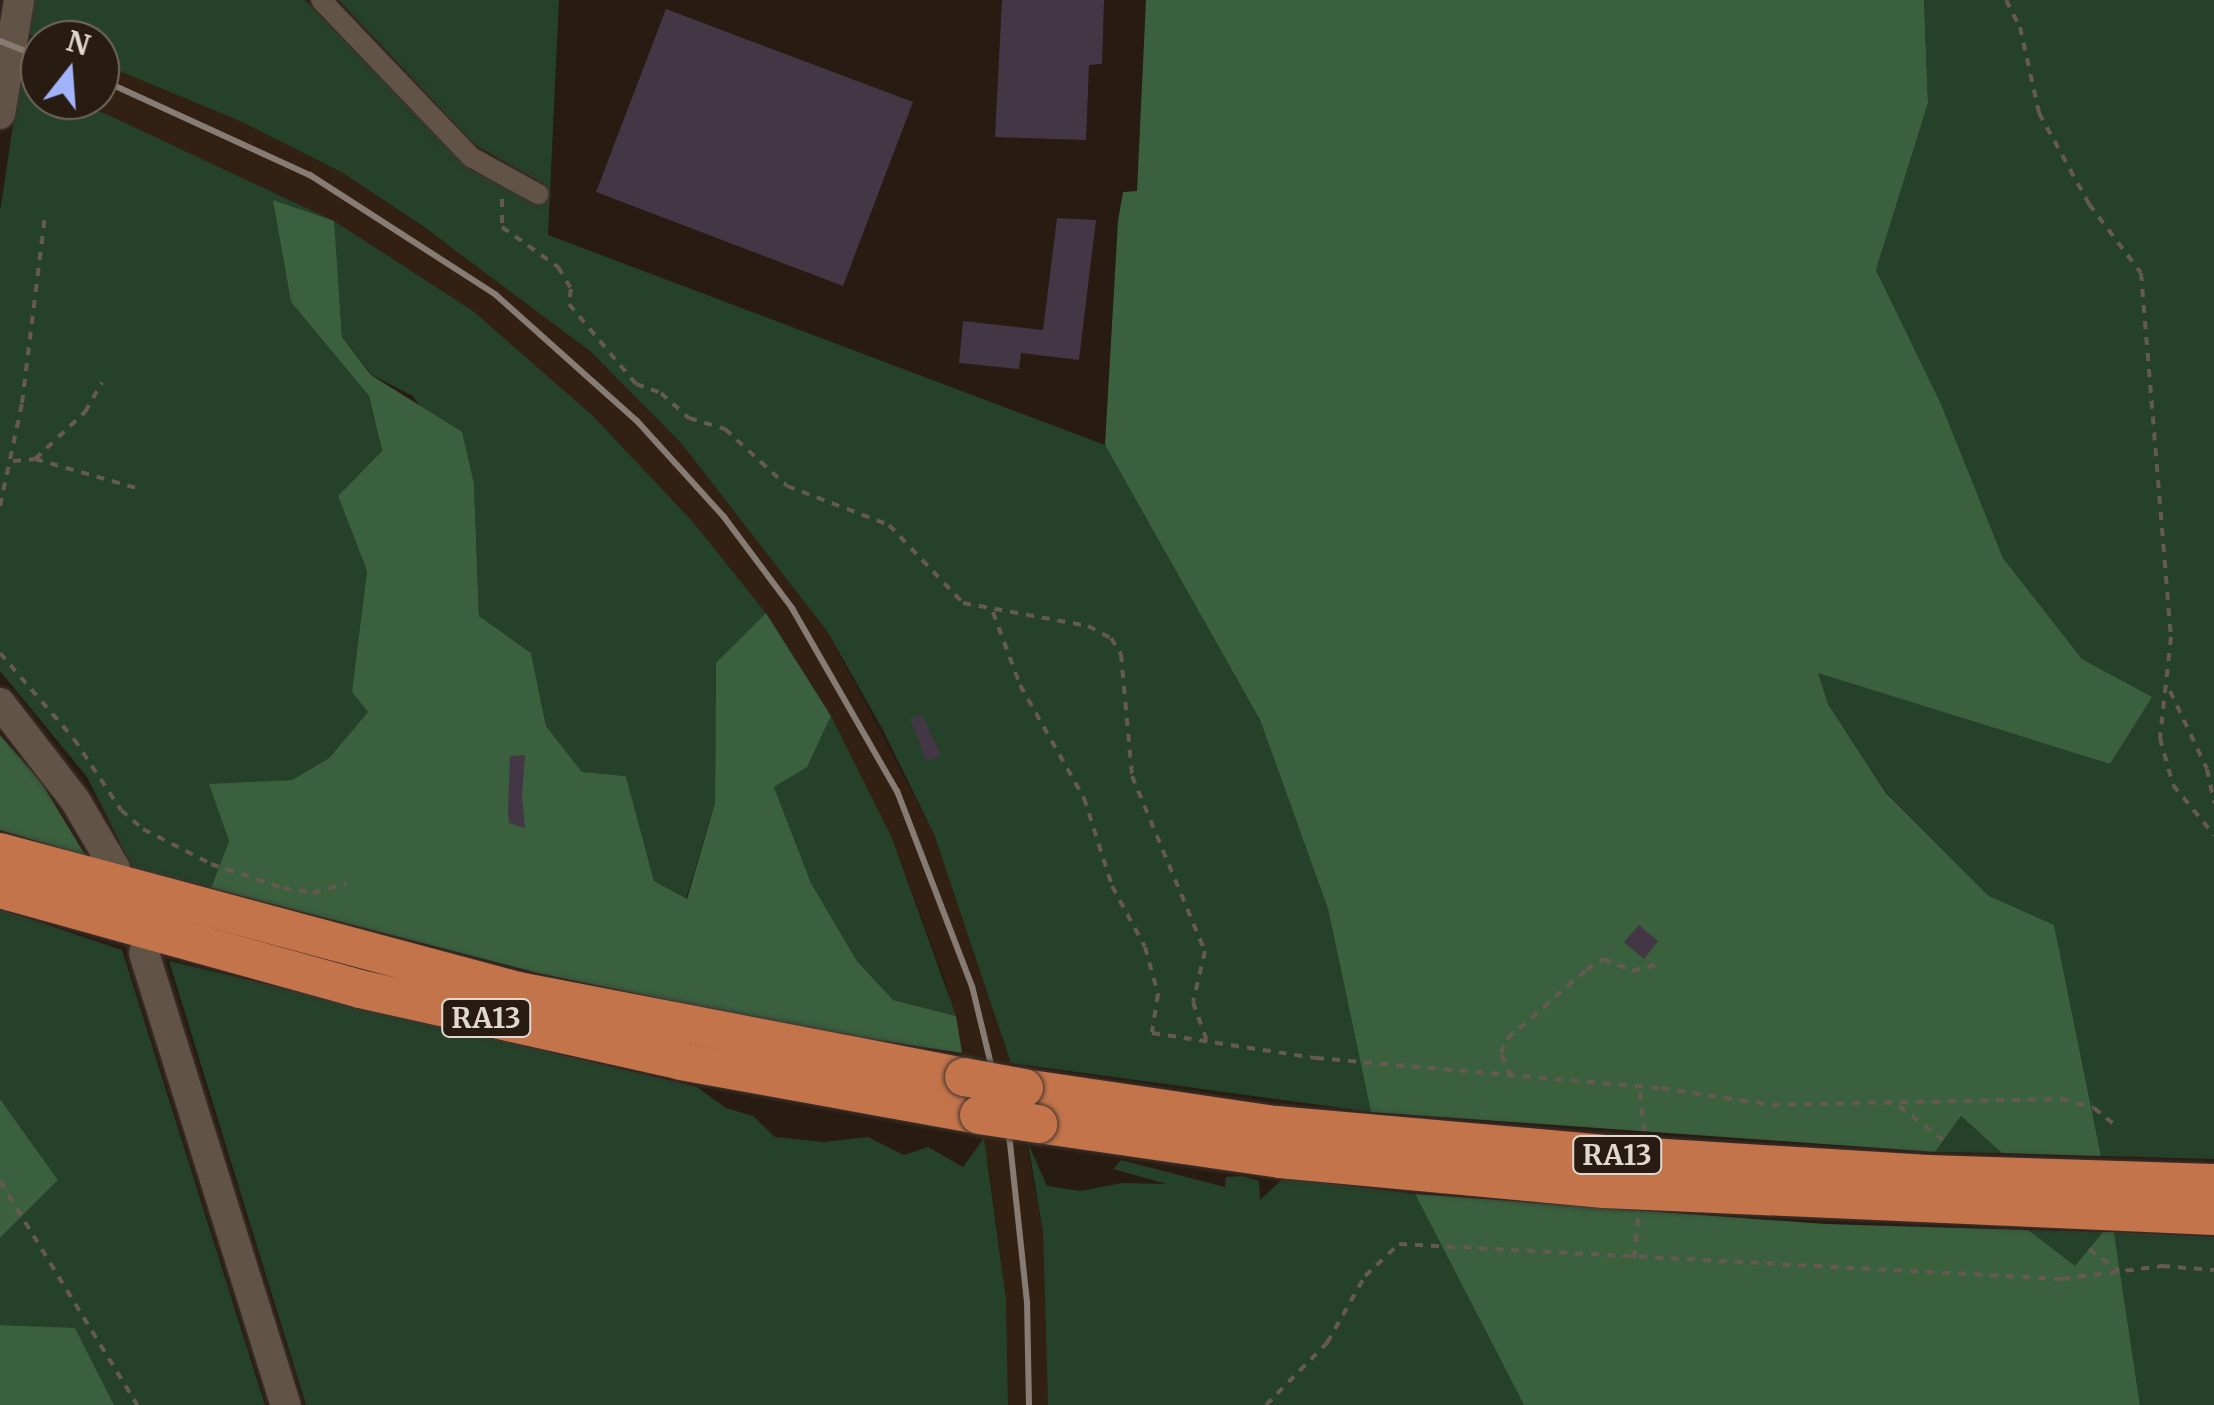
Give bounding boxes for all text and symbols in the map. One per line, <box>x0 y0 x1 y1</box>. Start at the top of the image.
north arrow <box>20 20 120 120</box>
text: N <box>62 23 94 64</box>
road number: RA13 <box>441 995 531 1041</box>
road number: RA13 <box>1572 1132 1662 1178</box>

